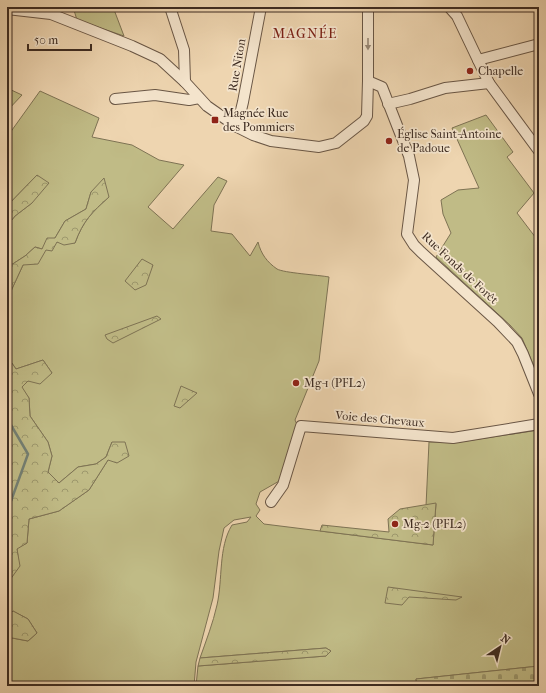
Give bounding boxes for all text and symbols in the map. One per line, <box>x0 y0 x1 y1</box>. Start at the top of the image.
district label: MAGNÉE <box>272 24 338 42</box>
scale bar <box>28 26 91 52</box>
text: 50 m <box>34 33 58 47</box>
street label: Rue Niton <box>225 37 249 93</box>
one-way arrow <box>365 38 371 51</box>
place label: Chapelle <box>478 64 523 78</box>
marker: Chapelle <box>465 66 475 76</box>
place label: Magnée Rue des Pommiers <box>223 106 295 134</box>
marker: Magnée Rue des Pommiers <box>210 115 220 125</box>
place label: Église Saint-Antoine de Padoue <box>397 126 502 155</box>
marker: Église Saint-Antoine de Padoue <box>384 136 394 146</box>
street label: Rue Fonds de Forêt <box>419 229 502 307</box>
place label: Mg-1 (PFL2) <box>304 376 365 390</box>
marker: Mg-1 (PFL2) <box>291 378 301 388</box>
street label: Voie des Chevaux <box>334 408 426 430</box>
place label: Mg-2 (PFL2) <box>403 517 466 531</box>
marker: Mg-2 (PFL2) <box>390 519 400 529</box>
north arrow <box>480 627 520 667</box>
text: N <box>498 631 513 647</box>

